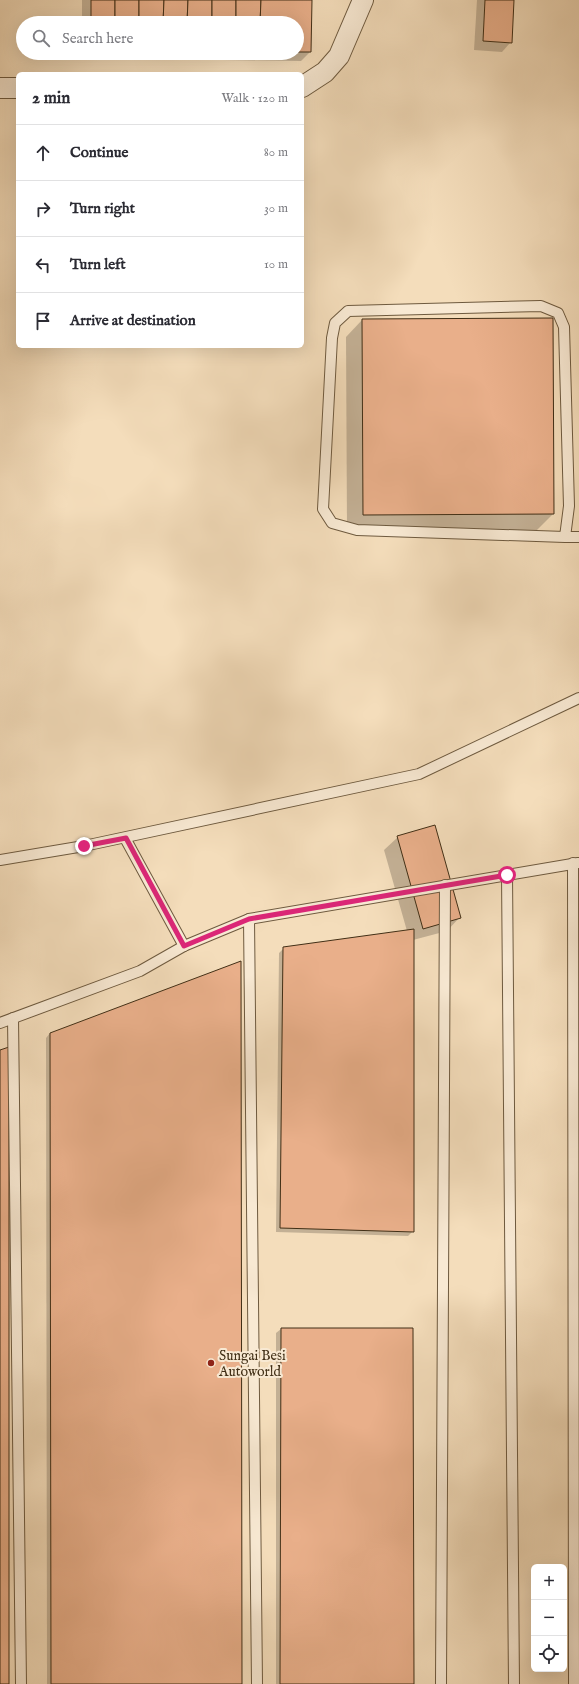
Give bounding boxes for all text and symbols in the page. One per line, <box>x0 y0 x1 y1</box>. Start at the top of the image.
search box <box>16 16 304 60</box>
icon: search <box>30 27 52 49</box>
text: Search here <box>62 29 133 48</box>
text: 2 min <box>32 88 70 109</box>
text: Walk · 120 m <box>222 90 288 107</box>
icon: ahead <box>32 142 54 164</box>
text: Continue <box>70 143 128 162</box>
text: 80 m <box>264 144 288 161</box>
icon: right <box>32 198 54 220</box>
text: Turn right <box>70 199 135 218</box>
text: 30 m <box>264 200 288 217</box>
icon: left <box>32 254 54 276</box>
text: Turn left <box>70 255 126 274</box>
text: 10 m <box>264 256 288 273</box>
icon: arrive <box>32 310 54 332</box>
text: Arrive at destination <box>70 311 196 330</box>
route end <box>75 837 93 855</box>
route start <box>498 866 516 884</box>
place label: Sungai Besi Autoworld <box>218 1347 286 1381</box>
marker: Sungai Besi Autoworld <box>206 1358 216 1368</box>
map controls <box>531 1564 567 1672</box>
button: + <box>531 1564 567 1600</box>
button: − <box>531 1600 567 1636</box>
button: locate <box>531 1636 567 1672</box>

